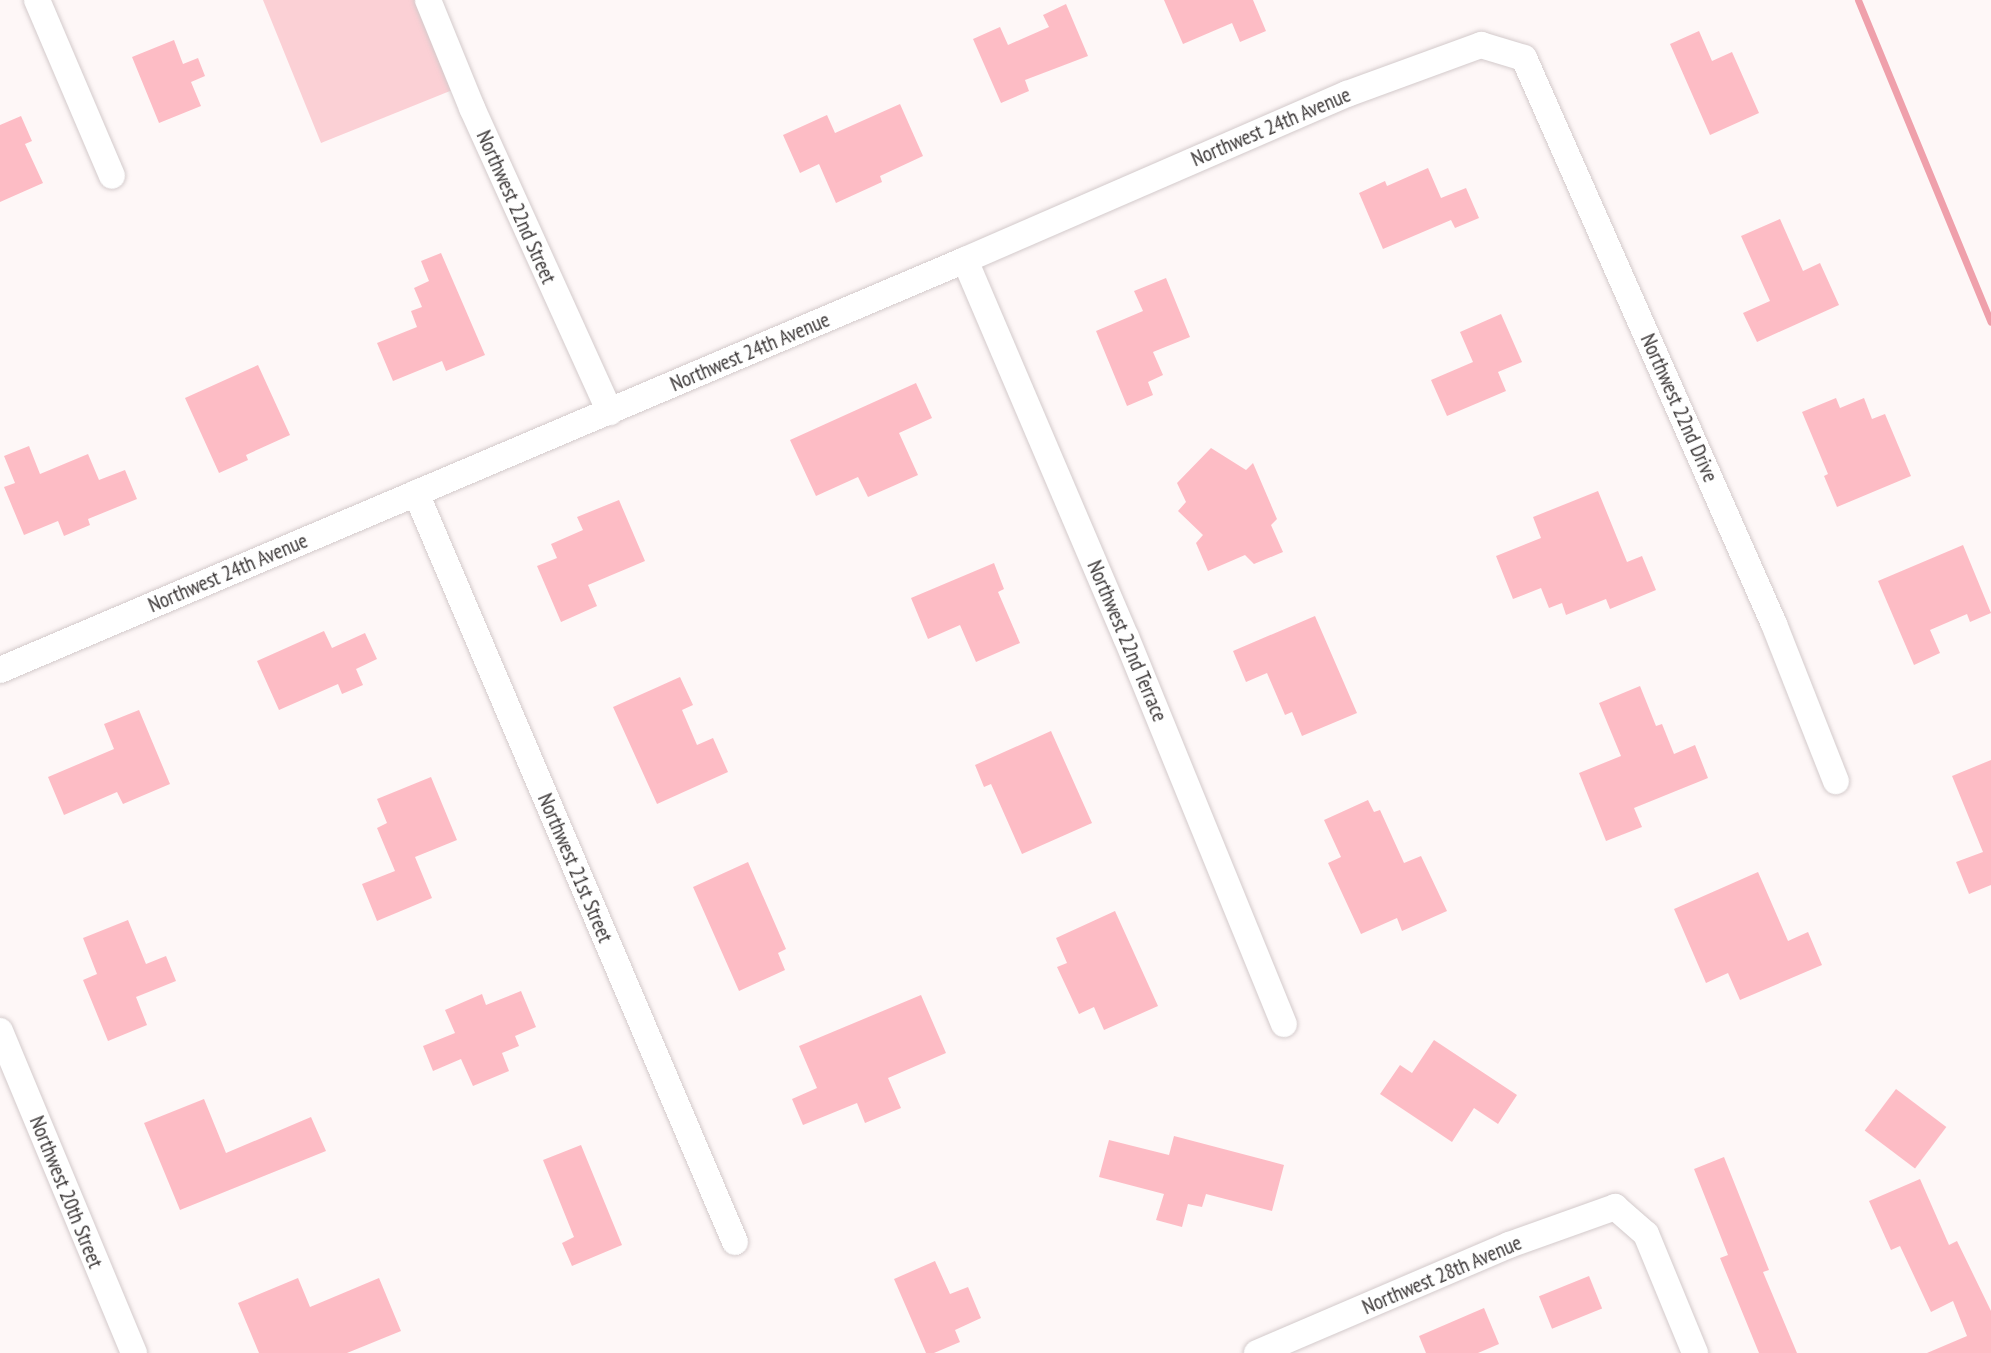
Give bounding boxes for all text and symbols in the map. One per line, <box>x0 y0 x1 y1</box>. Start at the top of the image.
street label: Northwest 24th Avenue <box>1187 82 1355 172</box>
street label: Northwest 22nd Street <box>471 127 561 287</box>
street label: Northwest 24th Avenue <box>666 307 834 397</box>
street label: Northwest 22nd Drive <box>1635 330 1723 486</box>
street label: Northwest 24th Avenue <box>144 528 312 618</box>
street label: Northwest 22nd Terrace <box>1082 556 1172 726</box>
street label: Northwest 21st Street <box>532 790 618 946</box>
street label: Northwest 20th Street <box>24 1112 108 1272</box>
street label: Northwest 28th Avenue <box>1358 1230 1526 1320</box>

